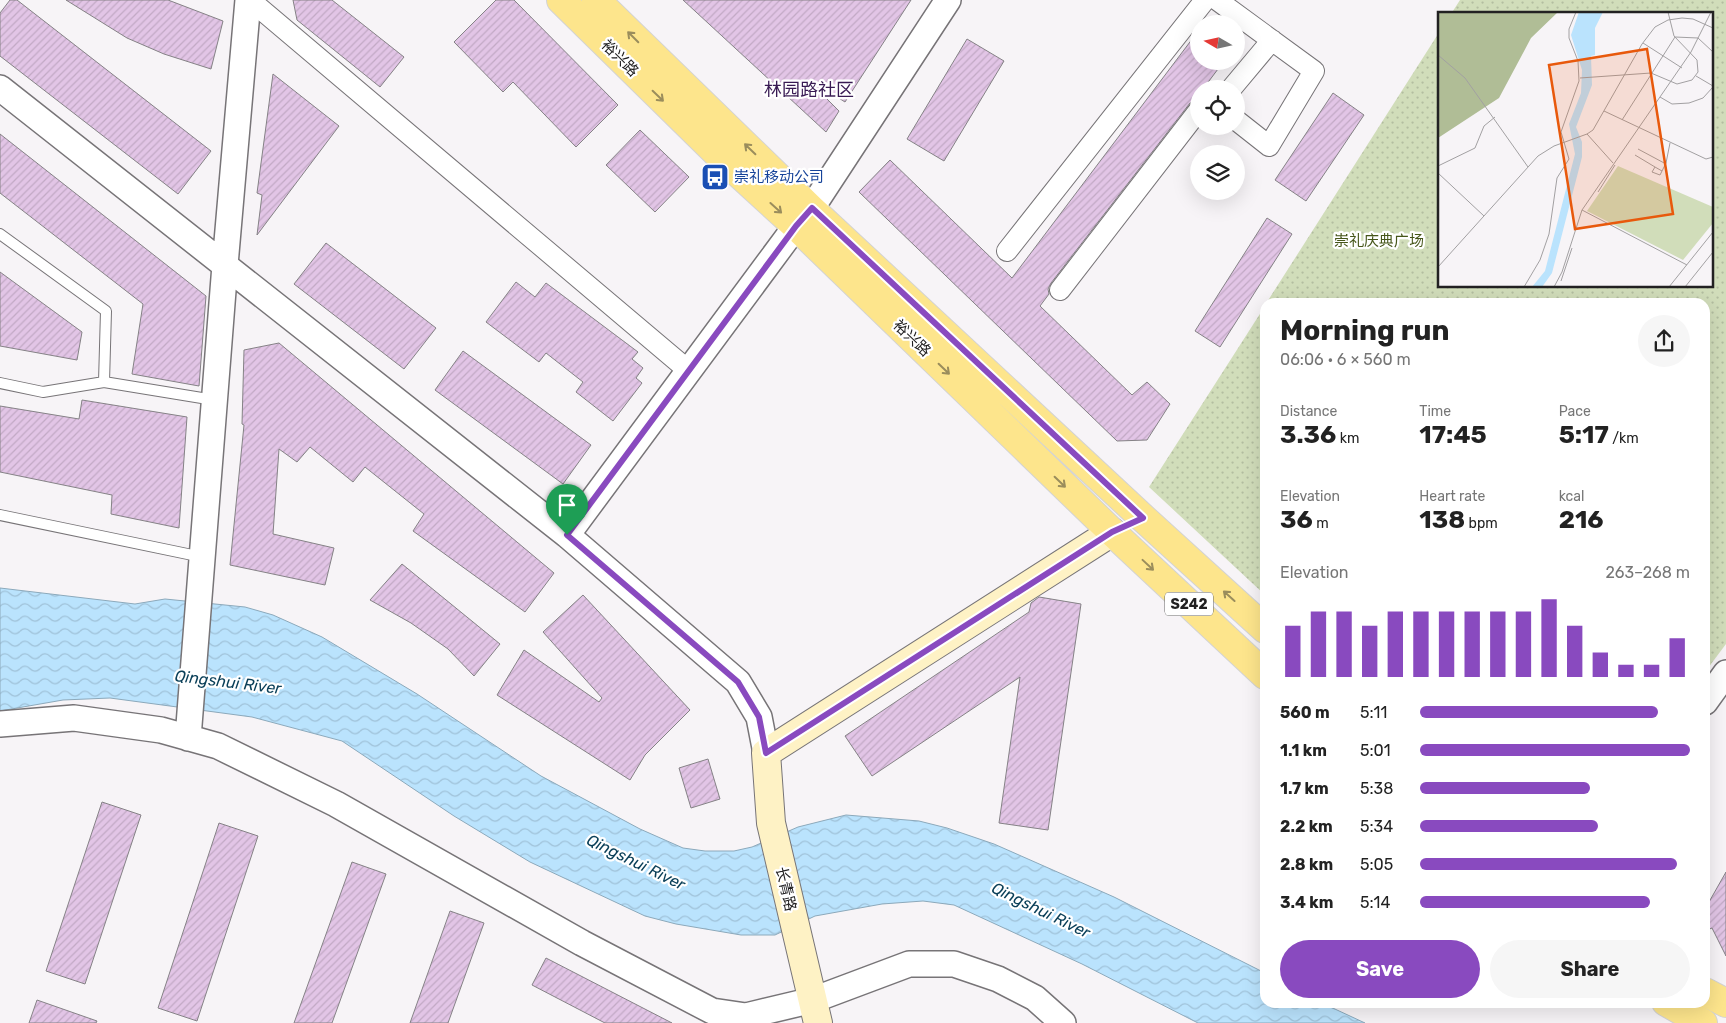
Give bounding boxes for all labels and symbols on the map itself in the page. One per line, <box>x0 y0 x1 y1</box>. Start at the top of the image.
inset map <box>1438 12 1714 288</box>
north arrow <box>1190 15 1245 70</box>
one-way arrow <box>627 30 639 43</box>
street label: 裕兴路 <box>598 36 642 80</box>
district label: 林园路社区 <box>764 79 854 101</box>
one-way arrow <box>652 90 665 102</box>
one-way arrow <box>744 143 757 155</box>
bus stop icon: 崇礼移动公司 <box>700 162 730 192</box>
place label: 崇礼移动公司 <box>734 168 824 186</box>
one-way arrow <box>770 202 783 213</box>
park label: 崇礼庆典广场 <box>1334 232 1424 250</box>
street label: 裕兴路 <box>890 316 934 360</box>
one-way arrow <box>937 363 950 375</box>
one-way arrow <box>1054 476 1067 488</box>
pin <box>546 484 588 535</box>
one-way arrow <box>1141 559 1154 571</box>
one-way arrow <box>1222 590 1235 602</box>
road number: S242 <box>1165 592 1213 616</box>
water label: Qingshui River <box>174 666 283 698</box>
water label: Qingshui River <box>584 830 689 894</box>
street label: 长青路 <box>772 865 800 913</box>
water label: Qingshui River <box>989 878 1094 942</box>

